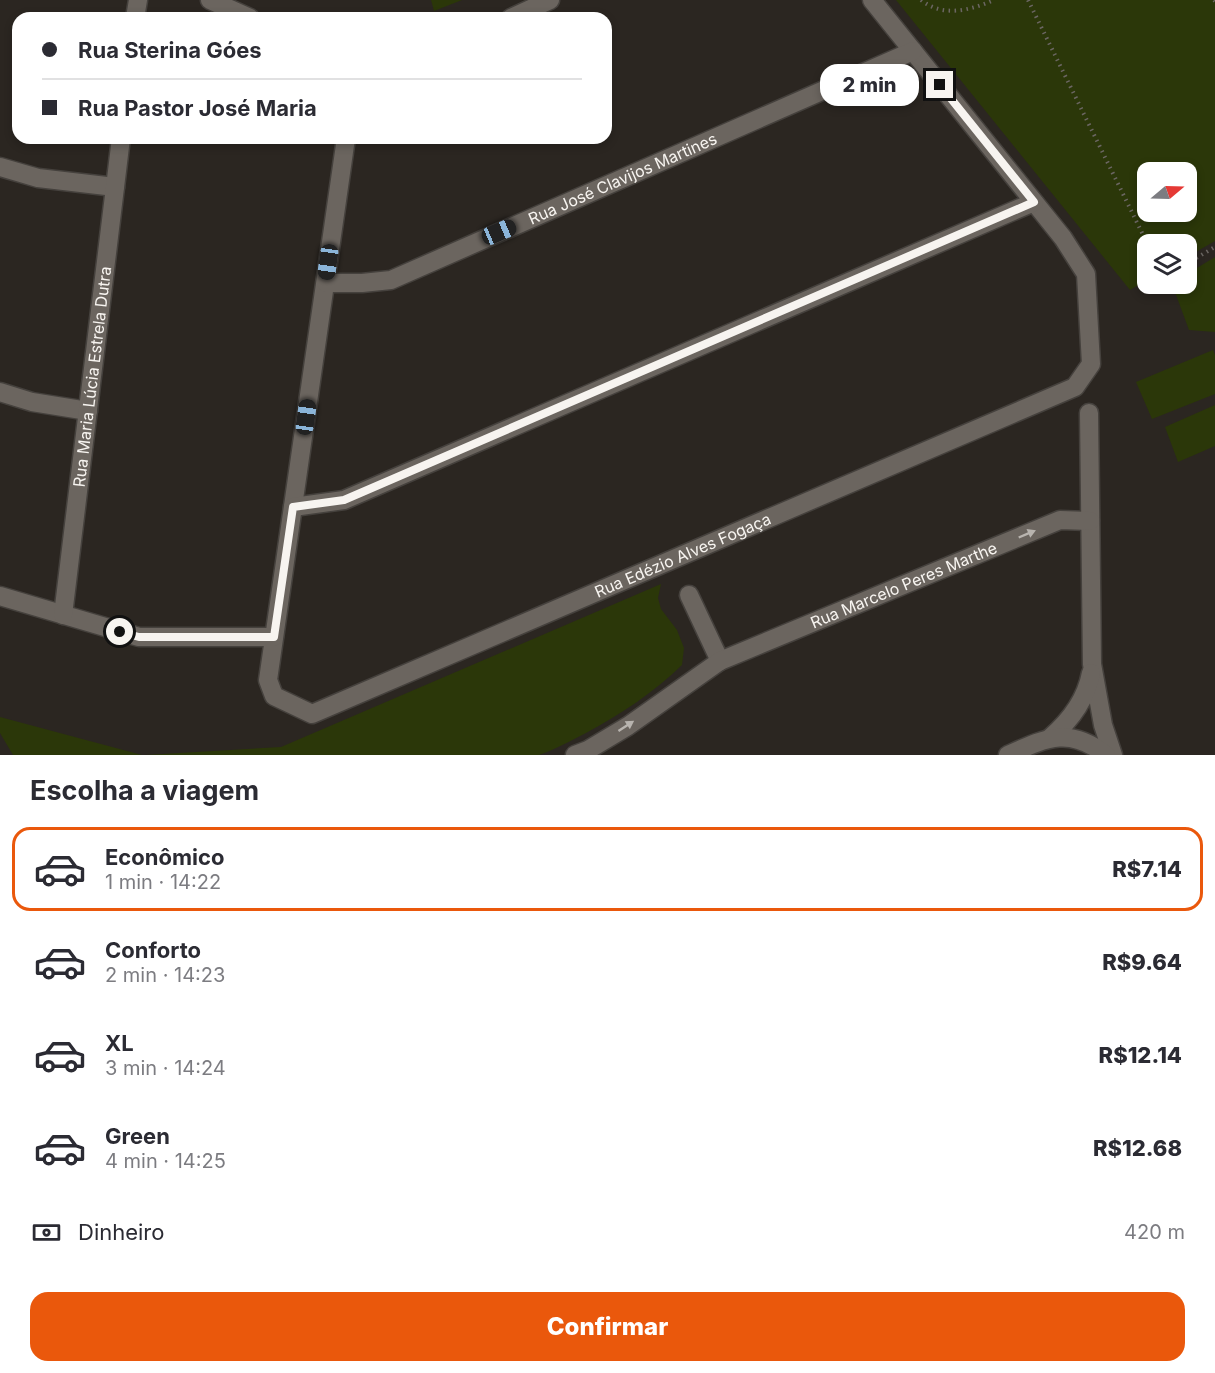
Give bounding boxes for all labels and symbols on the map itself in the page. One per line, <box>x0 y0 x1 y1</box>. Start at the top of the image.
callout: 2 min <box>820 64 919 106</box>
route end <box>926 71 953 98</box>
street label: Rua José Clavijos Martines <box>525 128 720 229</box>
north arrow <box>1137 162 1197 222</box>
car <box>479 217 519 247</box>
car <box>317 243 339 281</box>
street label: Rua Maria Lúcia Estrela Dutra <box>69 265 115 488</box>
car <box>295 398 317 436</box>
street label: Rua Edézio Alves Fogaça <box>591 509 774 602</box>
one-way arrow <box>1019 529 1037 539</box>
street label: Rua Marcelo Peres Marthe <box>807 537 1000 632</box>
route start <box>106 618 133 645</box>
one-way arrow <box>618 721 634 732</box>

